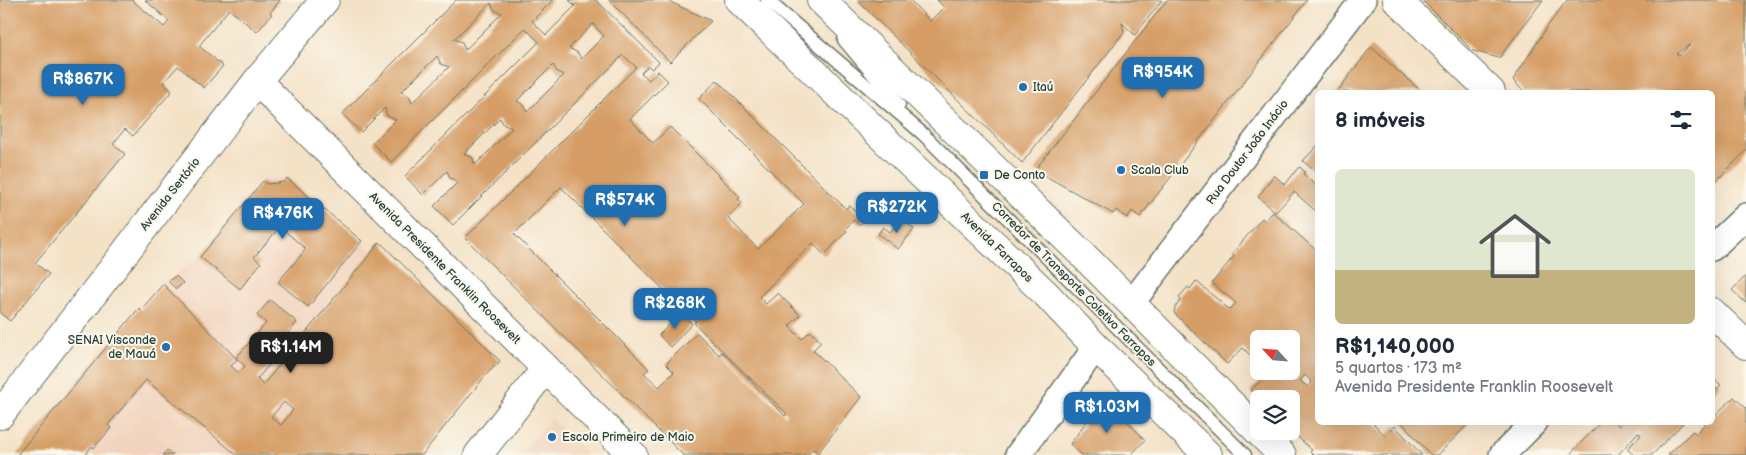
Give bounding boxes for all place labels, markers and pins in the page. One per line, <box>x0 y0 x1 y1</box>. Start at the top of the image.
pin: R$954K <box>1122 56 1204 99</box>
pin: R$867K <box>42 64 124 106</box>
place label: Itaú <box>1033 80 1053 95</box>
marker: Itaú <box>1017 81 1029 93</box>
place label: Scala Club <box>1131 163 1189 178</box>
marker: Scala Club <box>1115 164 1127 176</box>
place label: De Conto <box>994 168 1045 183</box>
marker: De Conto <box>978 169 990 181</box>
pin: R$574K <box>584 184 666 227</box>
pin: R$272K <box>856 192 938 234</box>
pin: R$476K <box>242 198 324 240</box>
pin: R$268K <box>634 288 716 330</box>
pin: R$1.14M <box>245 332 337 374</box>
place label: SENAI Visconde de Mauá <box>68 333 156 362</box>
marker: SENAI Visconde de Mauá <box>160 341 172 353</box>
pin: R$1.03M <box>1061 392 1153 434</box>
place label: Escola Primeiro de Maio <box>562 430 695 445</box>
marker: Escola Primeiro de Maio <box>546 431 558 443</box>

